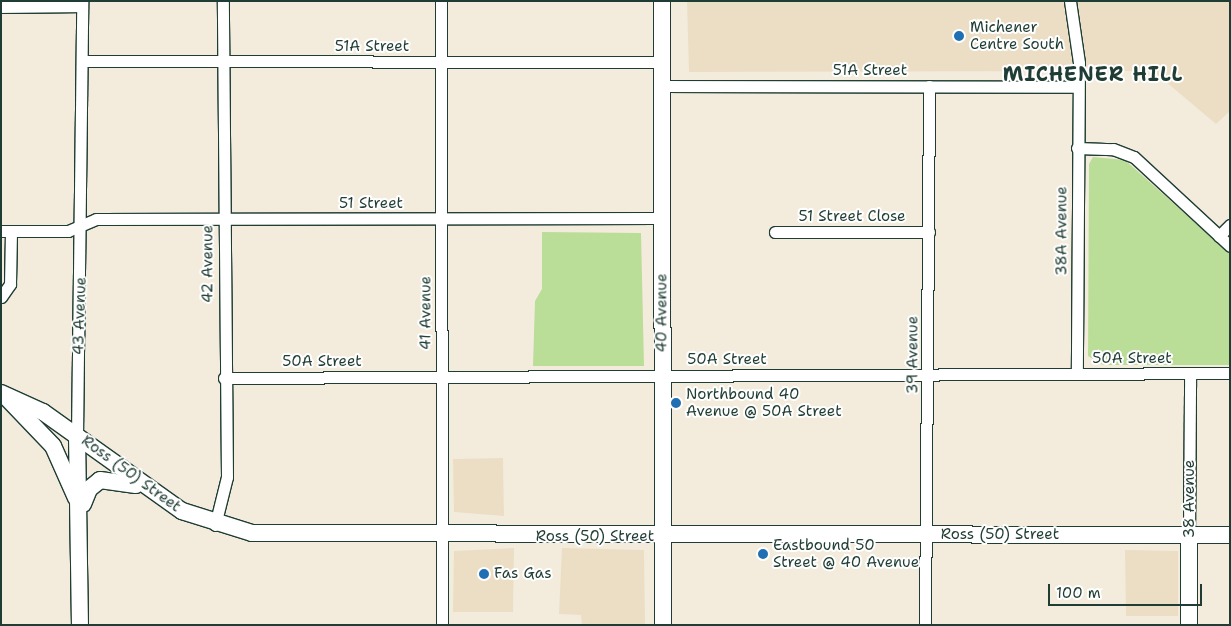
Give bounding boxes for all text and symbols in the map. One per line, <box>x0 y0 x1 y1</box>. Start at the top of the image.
place label: Michener Centre South <box>970 18 1064 53</box>
marker: Michener Centre South <box>952 29 966 43</box>
street label: 51A Street <box>335 38 409 56</box>
street label: 51A Street <box>833 62 907 80</box>
district label: MICHENER HILL <box>1001 62 1185 86</box>
street label: 38A Avenue <box>1053 186 1071 276</box>
street label: 51 Street <box>339 195 403 213</box>
street label: 51 Street Close <box>798 208 906 226</box>
street label: 42 Avenue <box>199 225 217 303</box>
street label: 40 Avenue <box>653 274 671 352</box>
street label: 41 Avenue <box>417 276 435 350</box>
street label: 43 Avenue <box>70 277 90 355</box>
street label: 39 Avenue <box>904 316 922 394</box>
street label: 50A Street <box>1092 350 1172 368</box>
street label: 50A Street <box>687 351 767 369</box>
street label: 50A Street <box>282 353 362 371</box>
place label: Northbound 40 Avenue @ 50A Street <box>686 385 842 420</box>
marker: Northbound 40 Avenue @ 50A Street <box>670 397 682 409</box>
street label: Ross (50) Street <box>78 432 184 516</box>
street label: 38 Avenue <box>1181 460 1199 538</box>
street label: Ross (50) Street <box>941 526 1059 544</box>
street label: Ross (50) Street <box>536 528 654 546</box>
place label: Eastbound 50 Street @ 40 Avenue <box>773 536 919 571</box>
marker: Eastbound 50 Street @ 40 Avenue <box>757 548 769 560</box>
place label: Fas Gas <box>494 565 552 583</box>
marker: Fas Gas <box>478 568 490 580</box>
scale bar <box>1051 574 1205 606</box>
text: 100 m <box>1056 583 1101 603</box>

